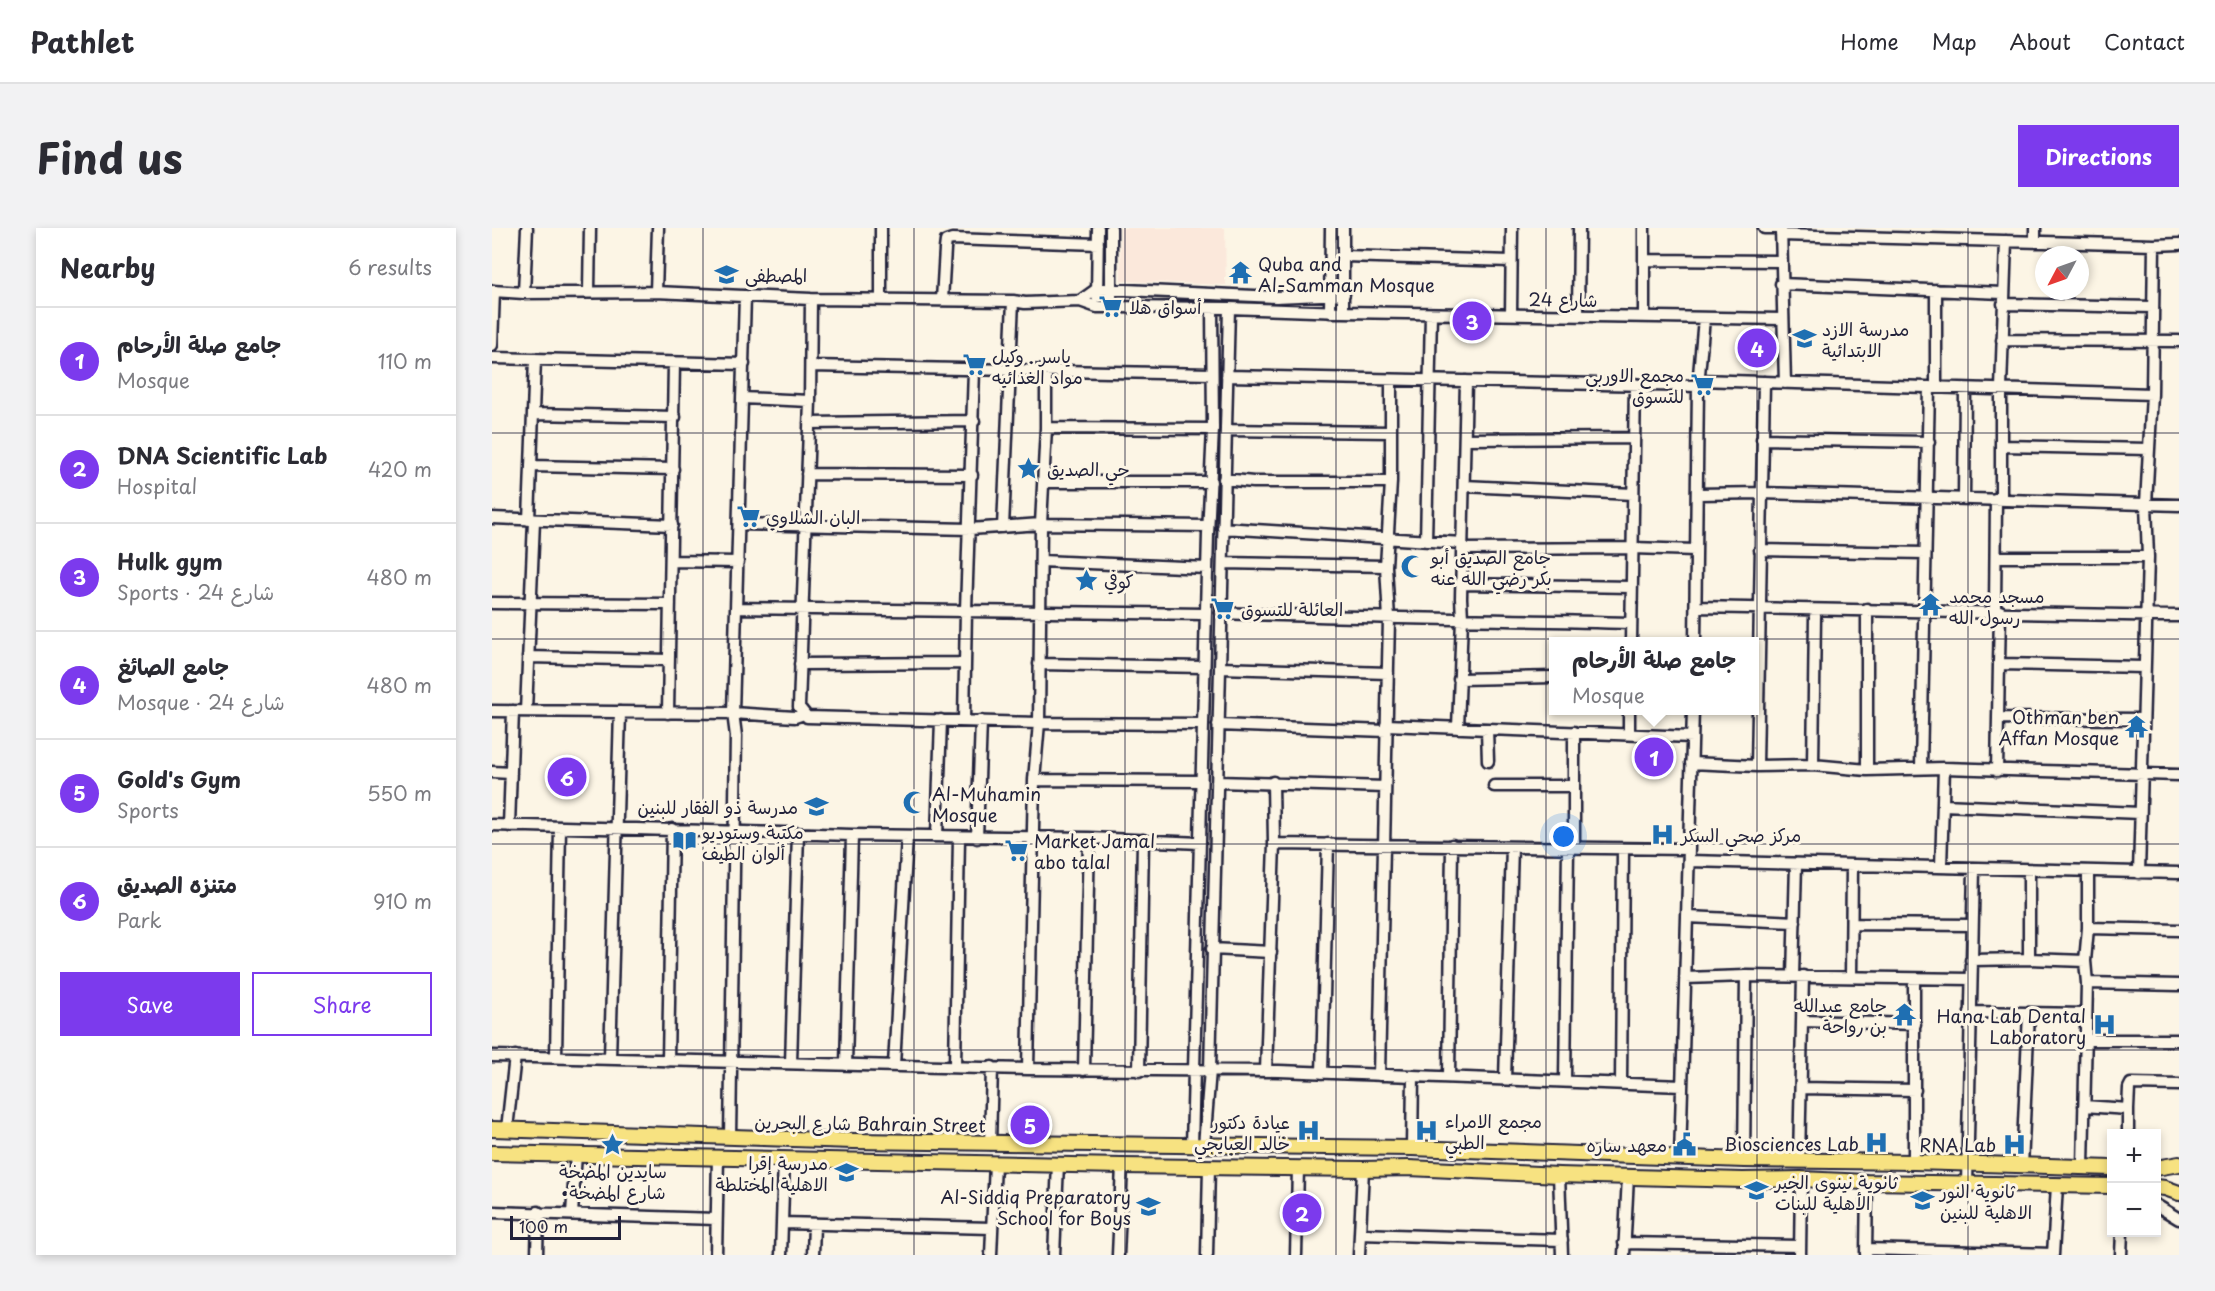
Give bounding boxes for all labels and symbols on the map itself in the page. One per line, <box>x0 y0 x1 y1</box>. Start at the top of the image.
north arrow <box>2035 246 2089 300</box>
place label: Quba and Al-Samman Mosque <box>1258 250 1435 298</box>
temple icon: Quba and Al-Samman Mosque <box>1227 260 1253 286</box>
school or university icon: المصطفى <box>714 261 740 287</box>
place label: المصطفى <box>745 261 807 288</box>
street label: شارع 24 <box>1528 285 1598 313</box>
supermarket icon: أسواق هلا <box>1098 293 1124 319</box>
place label: أسواق هلا <box>1129 293 1202 320</box>
pin: 3 <box>1452 298 1492 344</box>
place label: مدرسة الازد الابتدائية <box>1822 315 1909 363</box>
school or university icon: مدرسة الازد الابتدائية <box>1791 325 1817 351</box>
pin: 4 <box>1738 326 1776 370</box>
place label: ياسر . وكيل مواد الغذائيه <box>992 342 1083 390</box>
supermarket icon: ياسر . وكيل مواد الغذائيه <box>961 352 987 378</box>
place label: مجمع الاوربي للتسوق <box>1585 361 1684 409</box>
supermarket icon: مجمع الاوربي للتسوق <box>1689 371 1715 397</box>
place icon: حي الصديق <box>1016 455 1042 481</box>
place label: حي الصديق <box>1047 455 1130 486</box>
supermarket icon: البان الشلاوي <box>735 503 761 529</box>
place label: البان الشلاوي <box>766 503 860 531</box>
place label: جامع الصديق أبو بكر رضي الله عنه <box>1429 543 1552 595</box>
mosque icon: جامع الصديق أبو بكر رضي الله عنه <box>1400 553 1426 579</box>
place icon: كوفي <box>1073 567 1099 593</box>
place label: كوفي <box>1104 567 1134 595</box>
place label: مسجد محمد رسول الله <box>1949 582 2045 630</box>
temple icon: مسجد محمد رسول الله <box>1918 592 1944 618</box>
supermarket icon: العائلة للتسوق <box>1210 595 1236 621</box>
place label: العائلة للتسوق <box>1241 595 1343 622</box>
place label: Othman ben Affan Mosque <box>1999 703 2119 751</box>
temple icon: Othman ben Affan Mosque <box>2124 713 2150 739</box>
pin: 1 <box>1634 734 1674 780</box>
pin: 6 <box>548 754 586 800</box>
place label: Al-Muhamin Mosque <box>932 780 1041 828</box>
mosque icon: Al-Muhamin Mosque <box>901 790 927 816</box>
place label: مدرسة ذو الفقار للبنين <box>638 793 798 820</box>
school or university icon: مدرسة ذو الفقار للبنين <box>803 793 829 819</box>
place label: مكتبة وستوديو ألوان الطيف <box>701 818 804 866</box>
hospital icon: مركز صحي السكر <box>1650 821 1676 847</box>
place label: مركز صحي السكر <box>1679 821 1801 852</box>
your location <box>1549 822 1578 851</box>
place label: Market Jamal abo talal <box>1034 827 1155 875</box>
library icon: مكتبة وستوديو ألوان الطيف <box>671 828 697 854</box>
supermarket icon: Market Jamal abo talal <box>1003 837 1029 863</box>
place label: جامع عبدالله بن رواحة <box>1794 991 1887 1039</box>
temple icon: جامع عبدالله بن رواحة <box>1892 1001 1918 1027</box>
place label: Hana Lab Dental Laboratory <box>1937 1002 2086 1050</box>
hospital icon: Hana Lab Dental Laboratory <box>2091 1012 2117 1038</box>
pin: 5 <box>1010 1102 1050 1148</box>
street label: شارع البحرين Bahrain Street <box>754 1107 986 1139</box>
place label: مجمع الامراء الطبي <box>1445 1107 1542 1159</box>
place label: عيادة دكتور خالد العبايجي <box>1194 1108 1290 1160</box>
hospital icon: مجمع الامراء الطبي <box>1414 1117 1440 1143</box>
hospital icon: عيادة دكتور خالد العبايجي <box>1295 1118 1321 1144</box>
place label: Biosciences Lab <box>1724 1130 1859 1157</box>
hospital icon: Biosciences Lab <box>1864 1130 1890 1156</box>
place icon: سايدين المضخة •شارع المضخة <box>600 1131 626 1157</box>
place label: معهد ساره <box>1587 1131 1667 1158</box>
public building icon: معهد ساره <box>1672 1131 1698 1157</box>
place label: RNA Lab <box>1919 1131 1996 1158</box>
hospital icon: RNA Lab <box>2001 1131 2027 1157</box>
place label: مدرسة إقرا الاهلية المختلطة <box>716 1149 828 1197</box>
place label: سايدين المضخة •شارع المضخة <box>559 1157 667 1205</box>
school or university icon: مدرسة إقرا الاهلية المختلطة <box>833 1159 859 1185</box>
place label: ثانوية نينوى الخير الأهلية للبنات <box>1773 1168 1899 1216</box>
place label: ثانوية النور الاهلية للبنين <box>1938 1177 2032 1225</box>
school or university icon: ثانوية نينوى الخير الأهلية للبنات <box>1744 1178 1770 1204</box>
place label: Al-Siddiq Preparatory School for Boys <box>940 1183 1131 1231</box>
school or university icon: ثانوية النور الاهلية للبنين <box>1909 1187 1935 1213</box>
pin: 2 <box>1282 1190 1322 1236</box>
school or university icon: Al-Siddiq Preparatory School for Boys <box>1136 1193 1162 1219</box>
scale bar <box>510 1213 621 1240</box>

